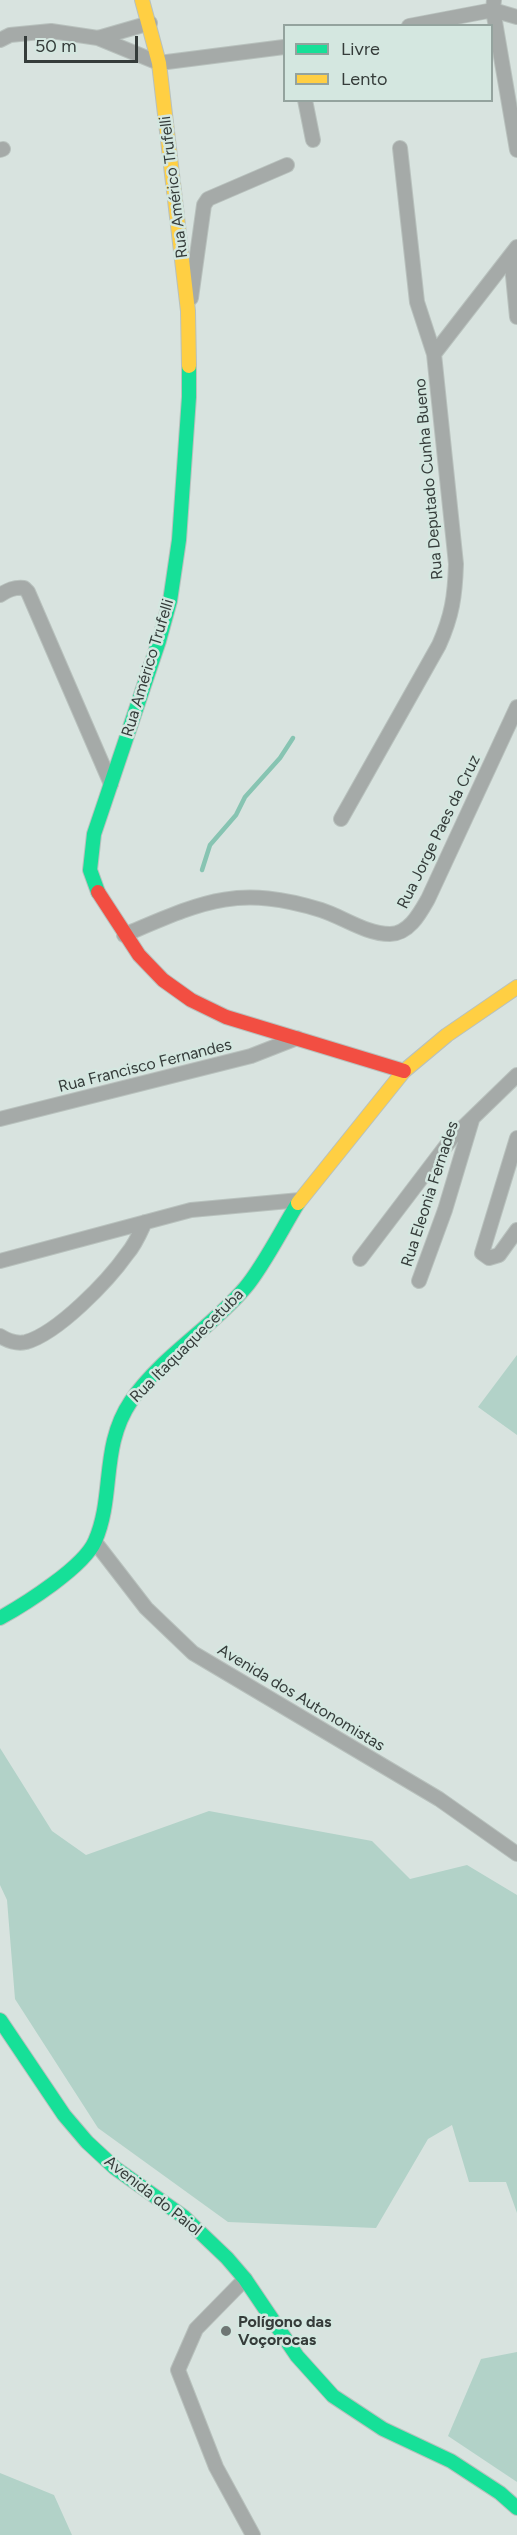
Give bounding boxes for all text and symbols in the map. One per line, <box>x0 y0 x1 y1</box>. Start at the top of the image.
scale bar <box>27 24 141 62</box>
legend <box>283 24 493 102</box>
text: 50 m <box>35 35 77 57</box>
text: Livre <box>341 38 380 60</box>
text: Lento <box>341 68 387 90</box>
street label: Rua Américo Trufelli <box>156 115 192 259</box>
street label: Rua Deputado Cunha Bueno <box>411 378 447 580</box>
street label: Rua Américo Trufelli <box>118 597 178 739</box>
street label: Rua Jorge Paes da Cruz <box>393 752 485 912</box>
street label: Rua Francisco Fernandes <box>56 1035 234 1097</box>
street label: Rua Eleonia Fernades <box>397 1119 463 1269</box>
street label: Rua Itaquaquecetuba <box>126 1285 248 1407</box>
street label: Avenida dos Autonomistas <box>214 1640 388 1756</box>
street label: Avenida do Paiol <box>101 2152 205 2240</box>
place label: Polígono das Voçorocas <box>238 2312 332 2350</box>
marker: Polígono das Voçorocas <box>219 2324 233 2338</box>

